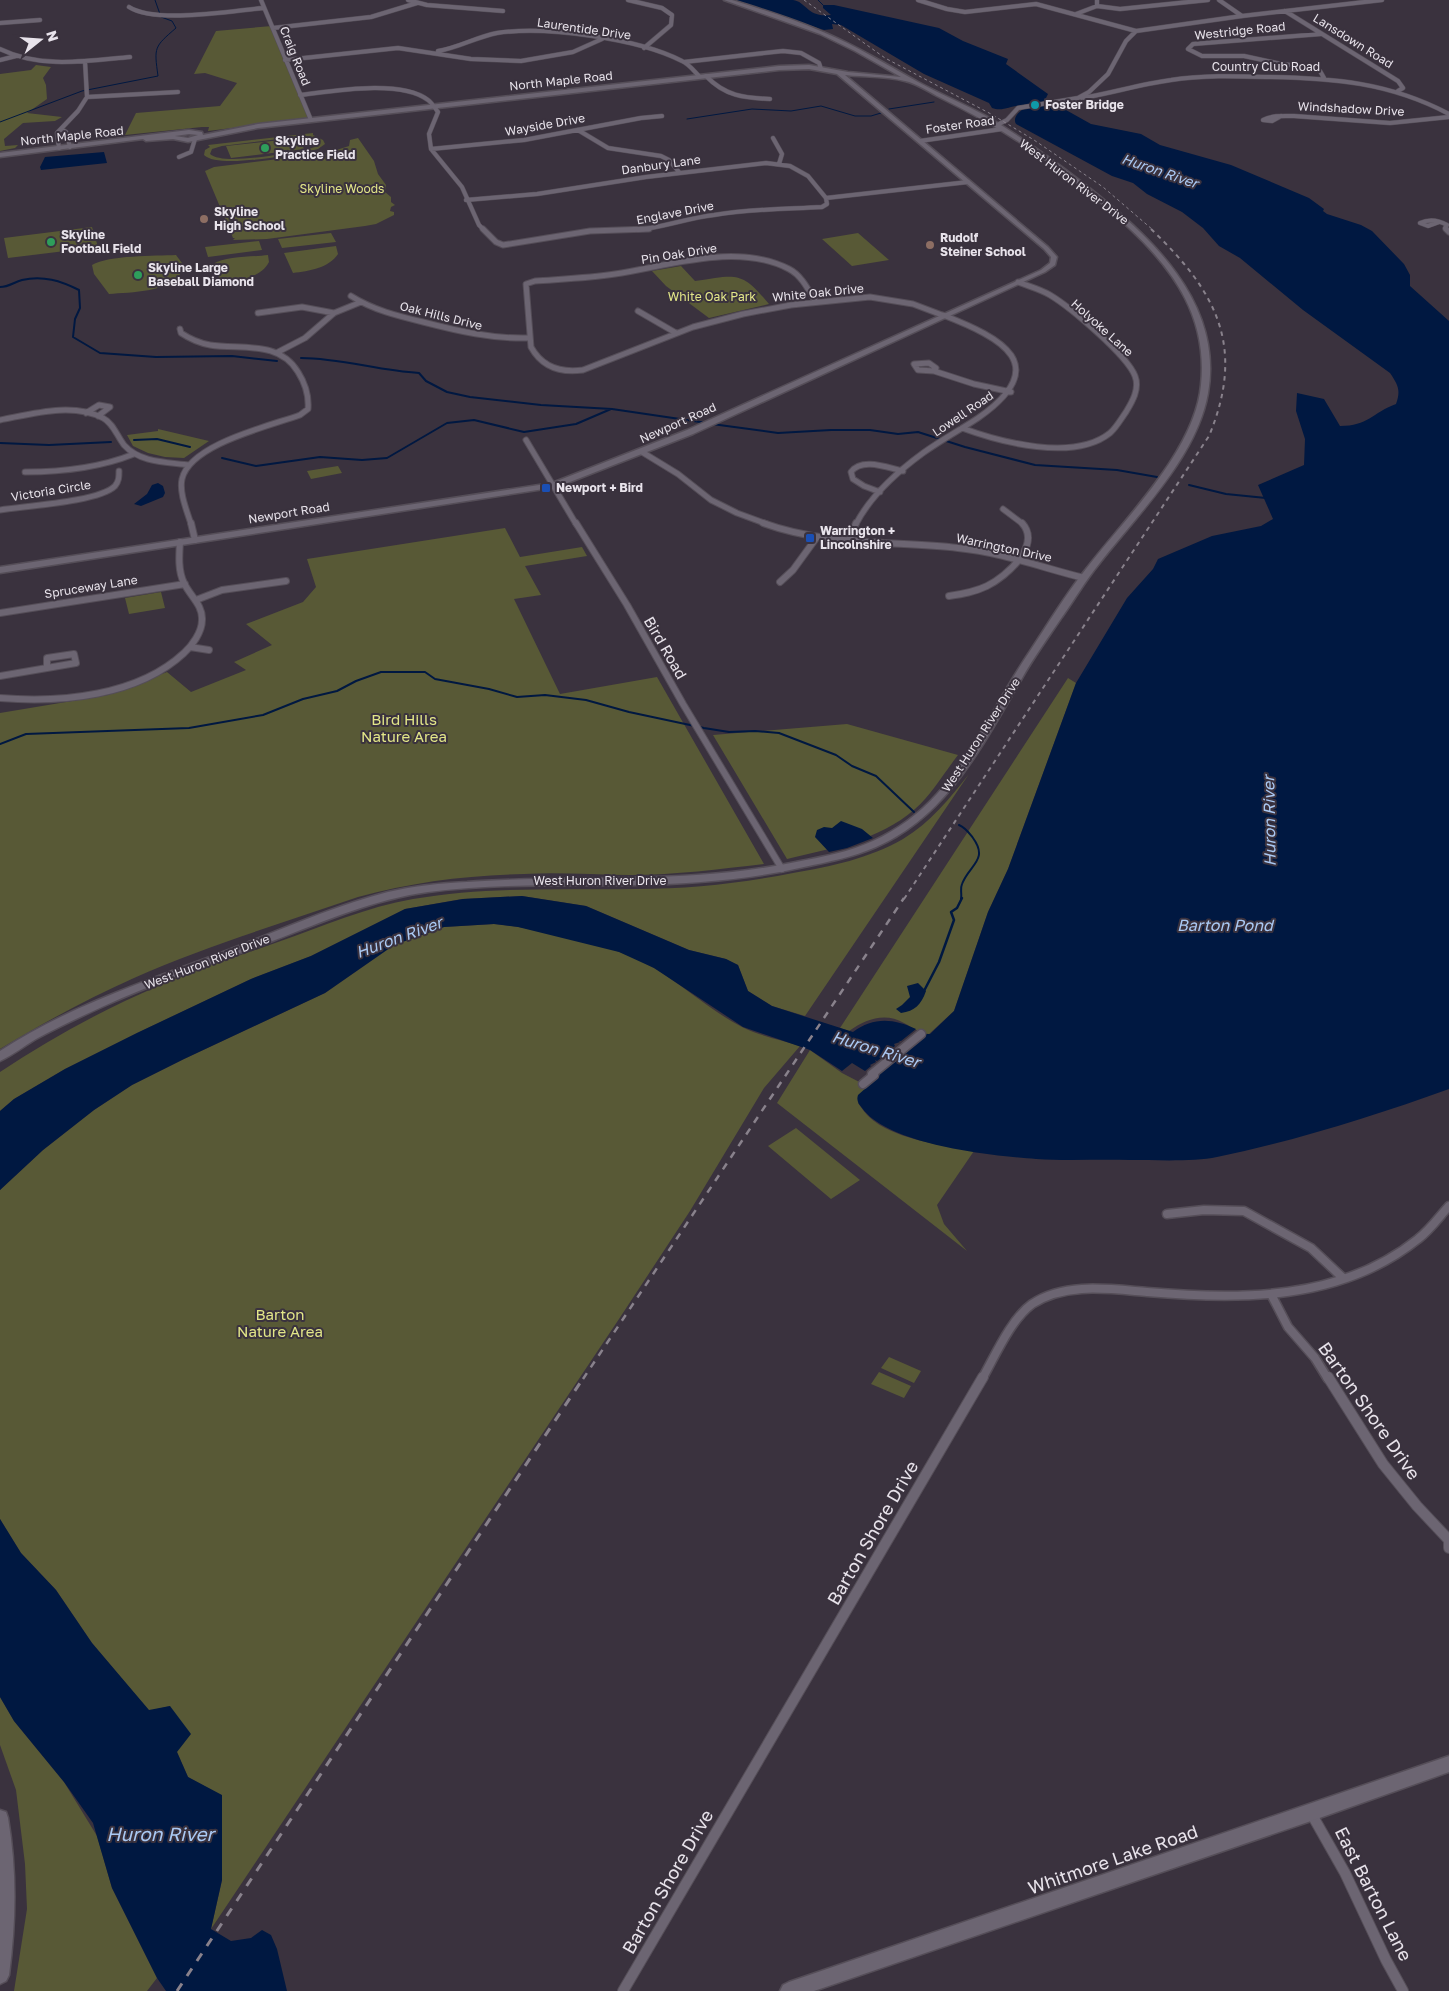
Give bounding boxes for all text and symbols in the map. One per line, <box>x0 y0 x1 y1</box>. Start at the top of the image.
street label: Lansdown Road <box>1311 10 1396 71</box>
street label: Laurentide Drive <box>536 14 632 43</box>
north arrow <box>15 15 65 65</box>
street label: Westridge Road <box>1194 18 1286 43</box>
street label: Craig Road <box>277 24 314 88</box>
text: N <box>43 28 63 44</box>
street label: Country Club Road <box>1212 59 1320 74</box>
street label: North Maple Road <box>508 68 613 93</box>
place label: Foster Bridge <box>1045 97 1124 112</box>
street label: Windshadow Drive <box>1297 98 1405 119</box>
marker: Foster Bridge <box>1029 99 1041 111</box>
street label: Wayside Drive <box>504 110 586 139</box>
street label: Foster Road <box>925 112 995 137</box>
street label: North Maple Road <box>19 123 124 148</box>
place label: Skyline Practice Field <box>275 133 355 162</box>
street label: West Huron River Drive <box>1017 136 1132 228</box>
marker: Skyline Practice Field <box>259 142 271 154</box>
water label: Huron River <box>1120 150 1203 192</box>
street label: Danbury Lane <box>620 152 702 178</box>
park label: Skyline Woods <box>300 181 384 196</box>
street label: Englave Drive <box>635 198 715 227</box>
place label: Skyline High School <box>214 204 285 233</box>
marker: Skyline High School <box>198 213 210 225</box>
place label: Skyline Football Field <box>61 227 141 256</box>
place label: Rudolf Steiner School <box>940 230 1026 259</box>
marker: Skyline Football Field <box>45 236 57 248</box>
marker: Rudolf Steiner School <box>924 239 936 251</box>
street label: Pin Oak Drive <box>640 240 718 267</box>
place label: Skyline Large Baseball Diamond <box>148 260 254 289</box>
marker: Skyline Large Baseball Diamond <box>132 269 144 281</box>
street label: White Oak Drive <box>771 280 865 305</box>
park label: White Oak Park <box>668 289 756 304</box>
street label: Holyoke Lane <box>1068 296 1136 359</box>
street label: Oak Hills Drive <box>398 298 484 333</box>
street label: Lowell Road <box>929 388 996 440</box>
street label: Newport Road <box>637 399 718 446</box>
street label: Victoria Circle <box>10 477 92 504</box>
place label: Newport + Bird <box>556 480 643 495</box>
marker: Newport + Bird <box>540 482 552 494</box>
street label: Newport Road <box>247 499 331 526</box>
place label: Warrington + Lincolnshire <box>820 523 895 552</box>
street label: Warrington Drive <box>955 530 1053 565</box>
marker: Warrington + Lincolnshire <box>804 532 816 544</box>
street label: Spruceway Lane <box>43 572 139 601</box>
street label: Bird Road <box>641 613 691 682</box>
street label: West Huron River Drive <box>938 675 1023 795</box>
park label: Bird Hills Nature Area <box>361 710 447 745</box>
water label: Huron River <box>1258 773 1280 867</box>
street label: West Huron River Drive <box>534 873 666 888</box>
water label: Huron River <box>353 911 448 962</box>
water label: Barton Pond <box>1177 915 1275 935</box>
street label: West Huron River Drive <box>142 931 272 992</box>
water label: Huron River <box>830 1026 925 1073</box>
park label: Barton Nature Area <box>237 1305 323 1340</box>
street label: Barton Shore Drive <box>1314 1337 1426 1483</box>
street label: Barton Shore Drive <box>822 1456 922 1609</box>
street label: Barton Shore Drive <box>617 1805 717 1958</box>
street label: Whitmore Lake Road <box>1025 1820 1201 1898</box>
water label: Huron River <box>106 1822 216 1845</box>
street label: East Barton Lane <box>1331 1823 1417 1964</box>

